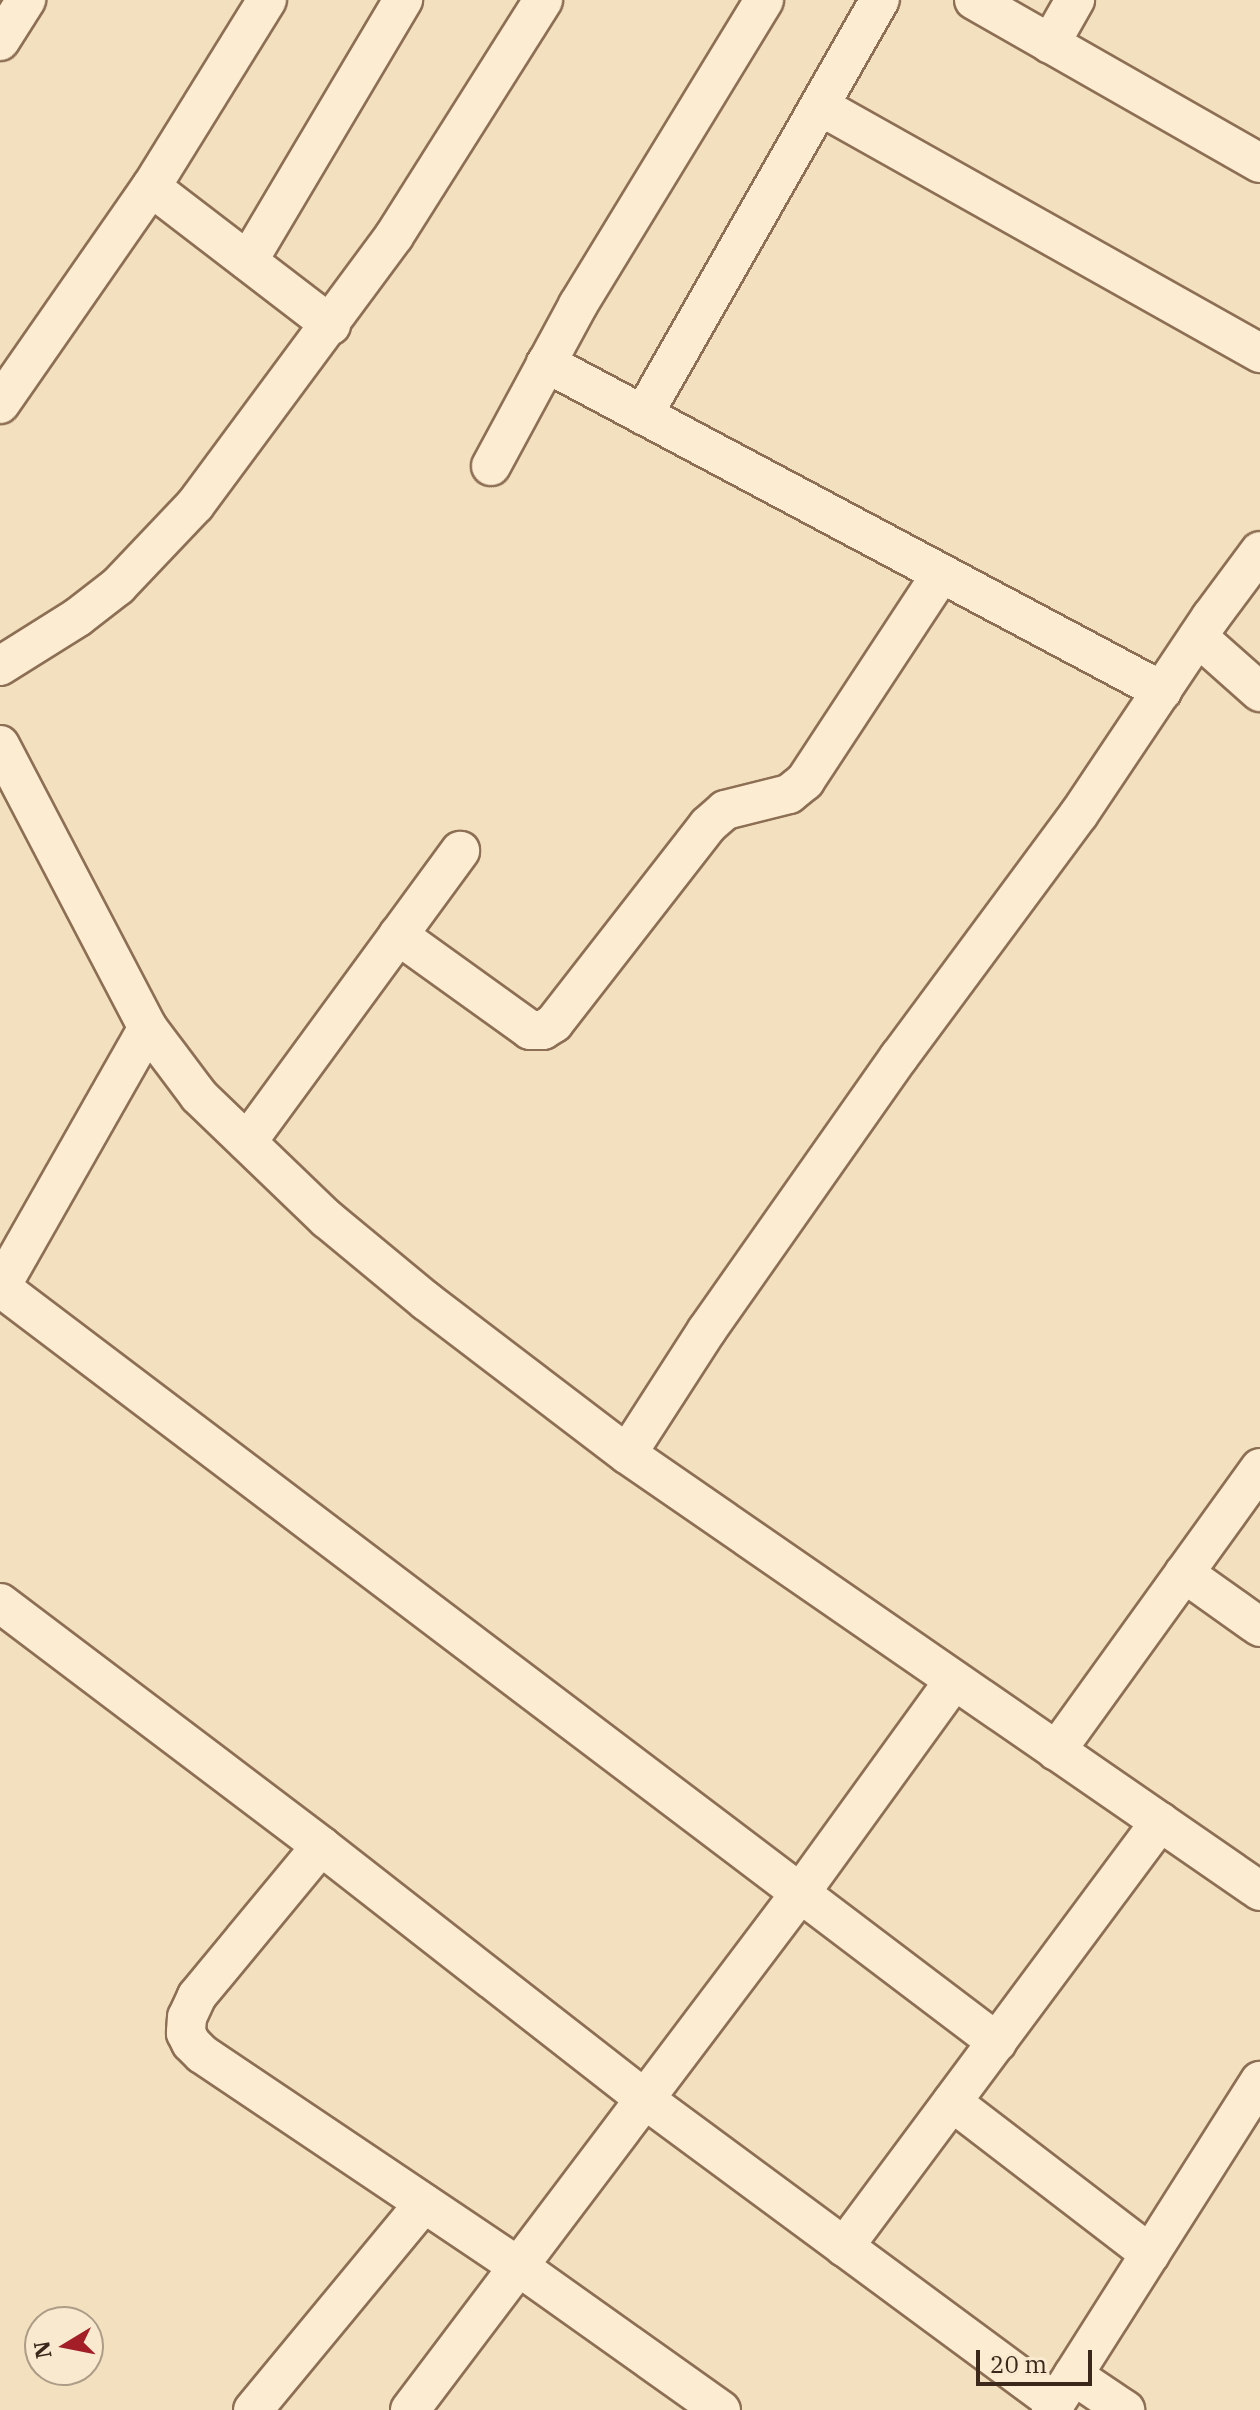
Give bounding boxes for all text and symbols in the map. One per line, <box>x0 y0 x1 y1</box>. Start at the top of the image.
north arrow <box>24 2306 104 2386</box>
scale bar <box>980 2334 1096 2384</box>
text: N <box>26 2339 58 2361</box>
text: 20 m <box>990 2348 1047 2380</box>

